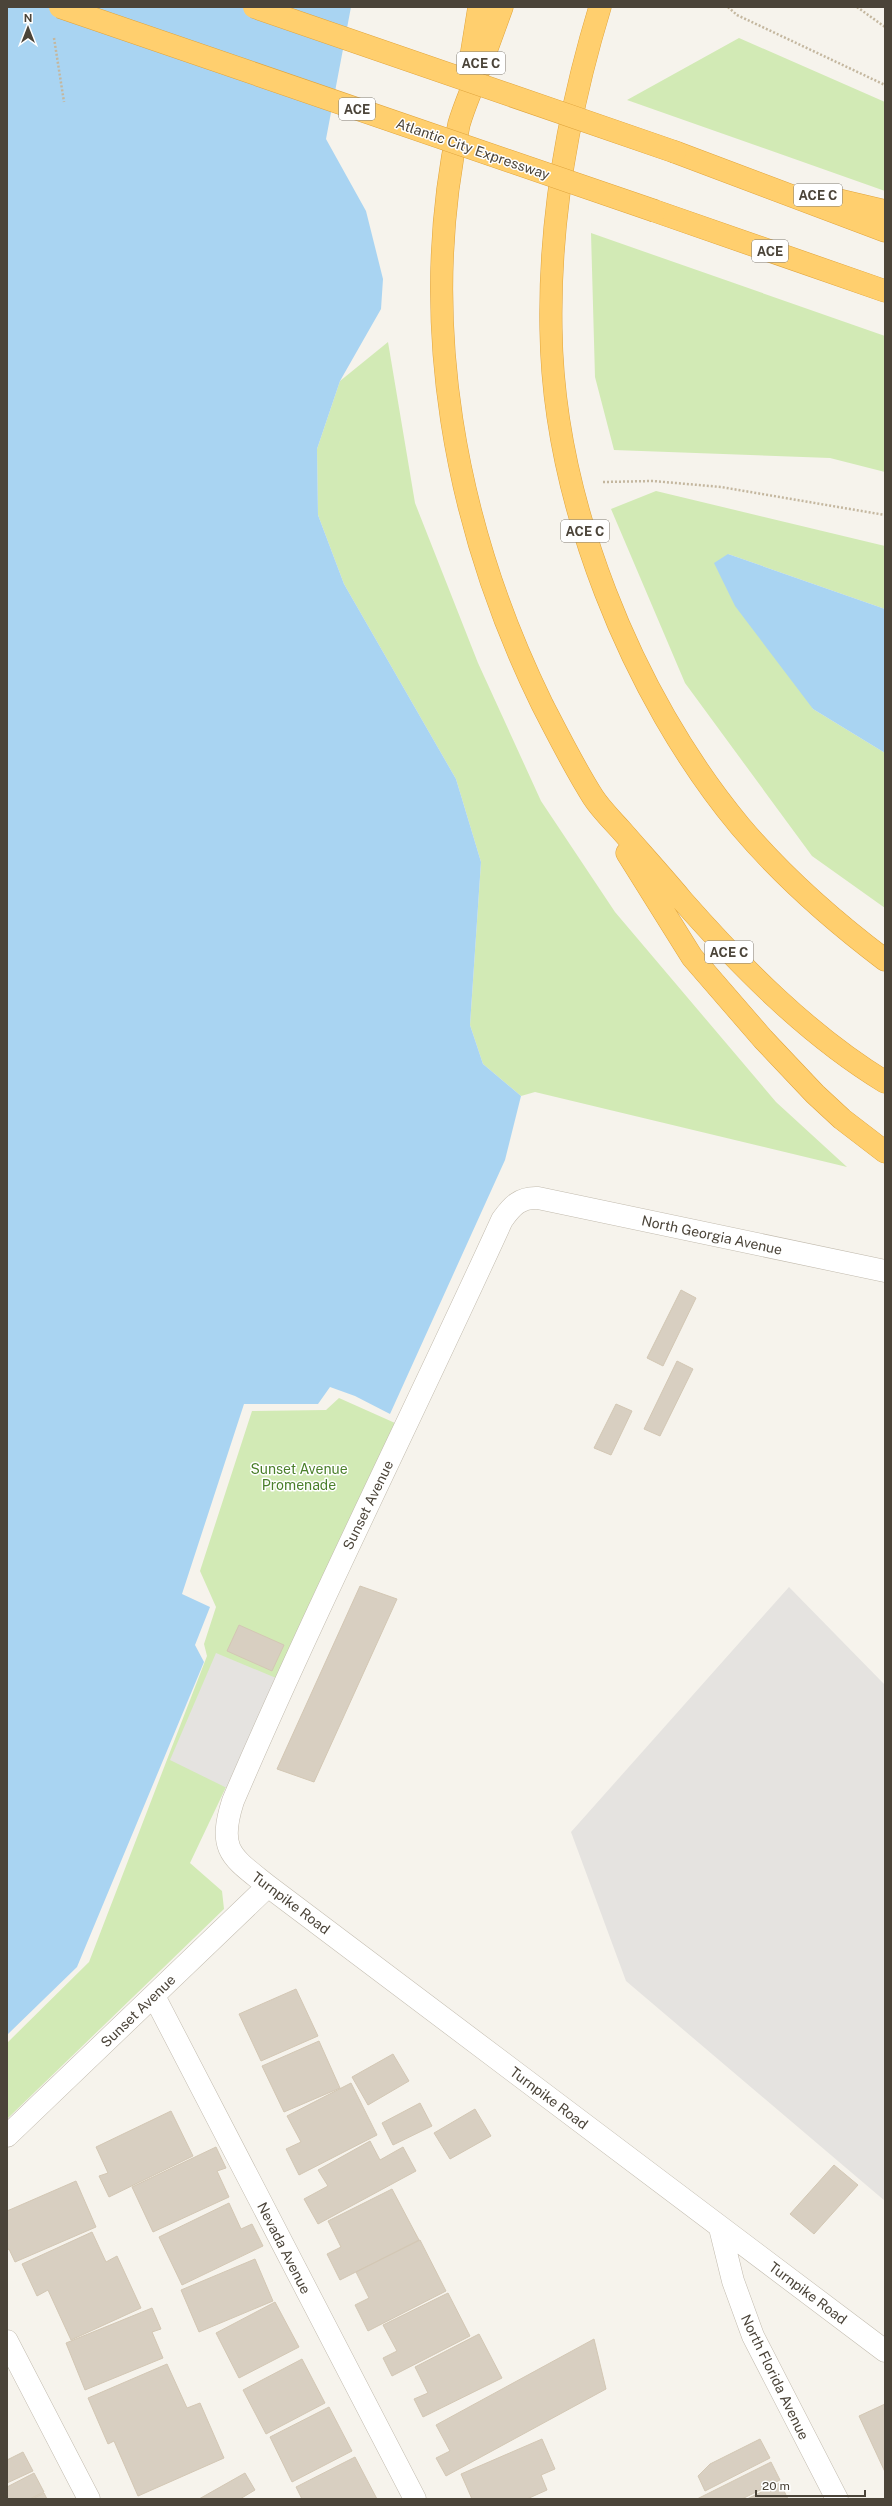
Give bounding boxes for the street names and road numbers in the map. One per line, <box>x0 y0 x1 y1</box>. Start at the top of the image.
road number: ACE C <box>457 52 505 74</box>
road number: ACE <box>339 98 375 120</box>
street label: Atlantic City Expressway <box>394 115 552 183</box>
road number: ACE C <box>794 184 842 206</box>
road number: ACE <box>752 240 788 262</box>
road number: ACE C <box>561 520 609 542</box>
road number: ACE C <box>705 941 753 963</box>
street label: North Georgia Avenue <box>640 1212 784 1258</box>
street label: Sunset Avenue <box>339 1458 397 1552</box>
street label: Turnpike Road <box>249 1869 333 1937</box>
street label: Sunset Avenue <box>97 1971 179 2051</box>
street label: Turnpike Road <box>507 2064 591 2132</box>
street label: Nevada Avenue <box>254 2200 314 2296</box>
street label: Turnpike Road <box>766 2259 850 2327</box>
street label: North Florida Avenue <box>738 2312 812 2442</box>

